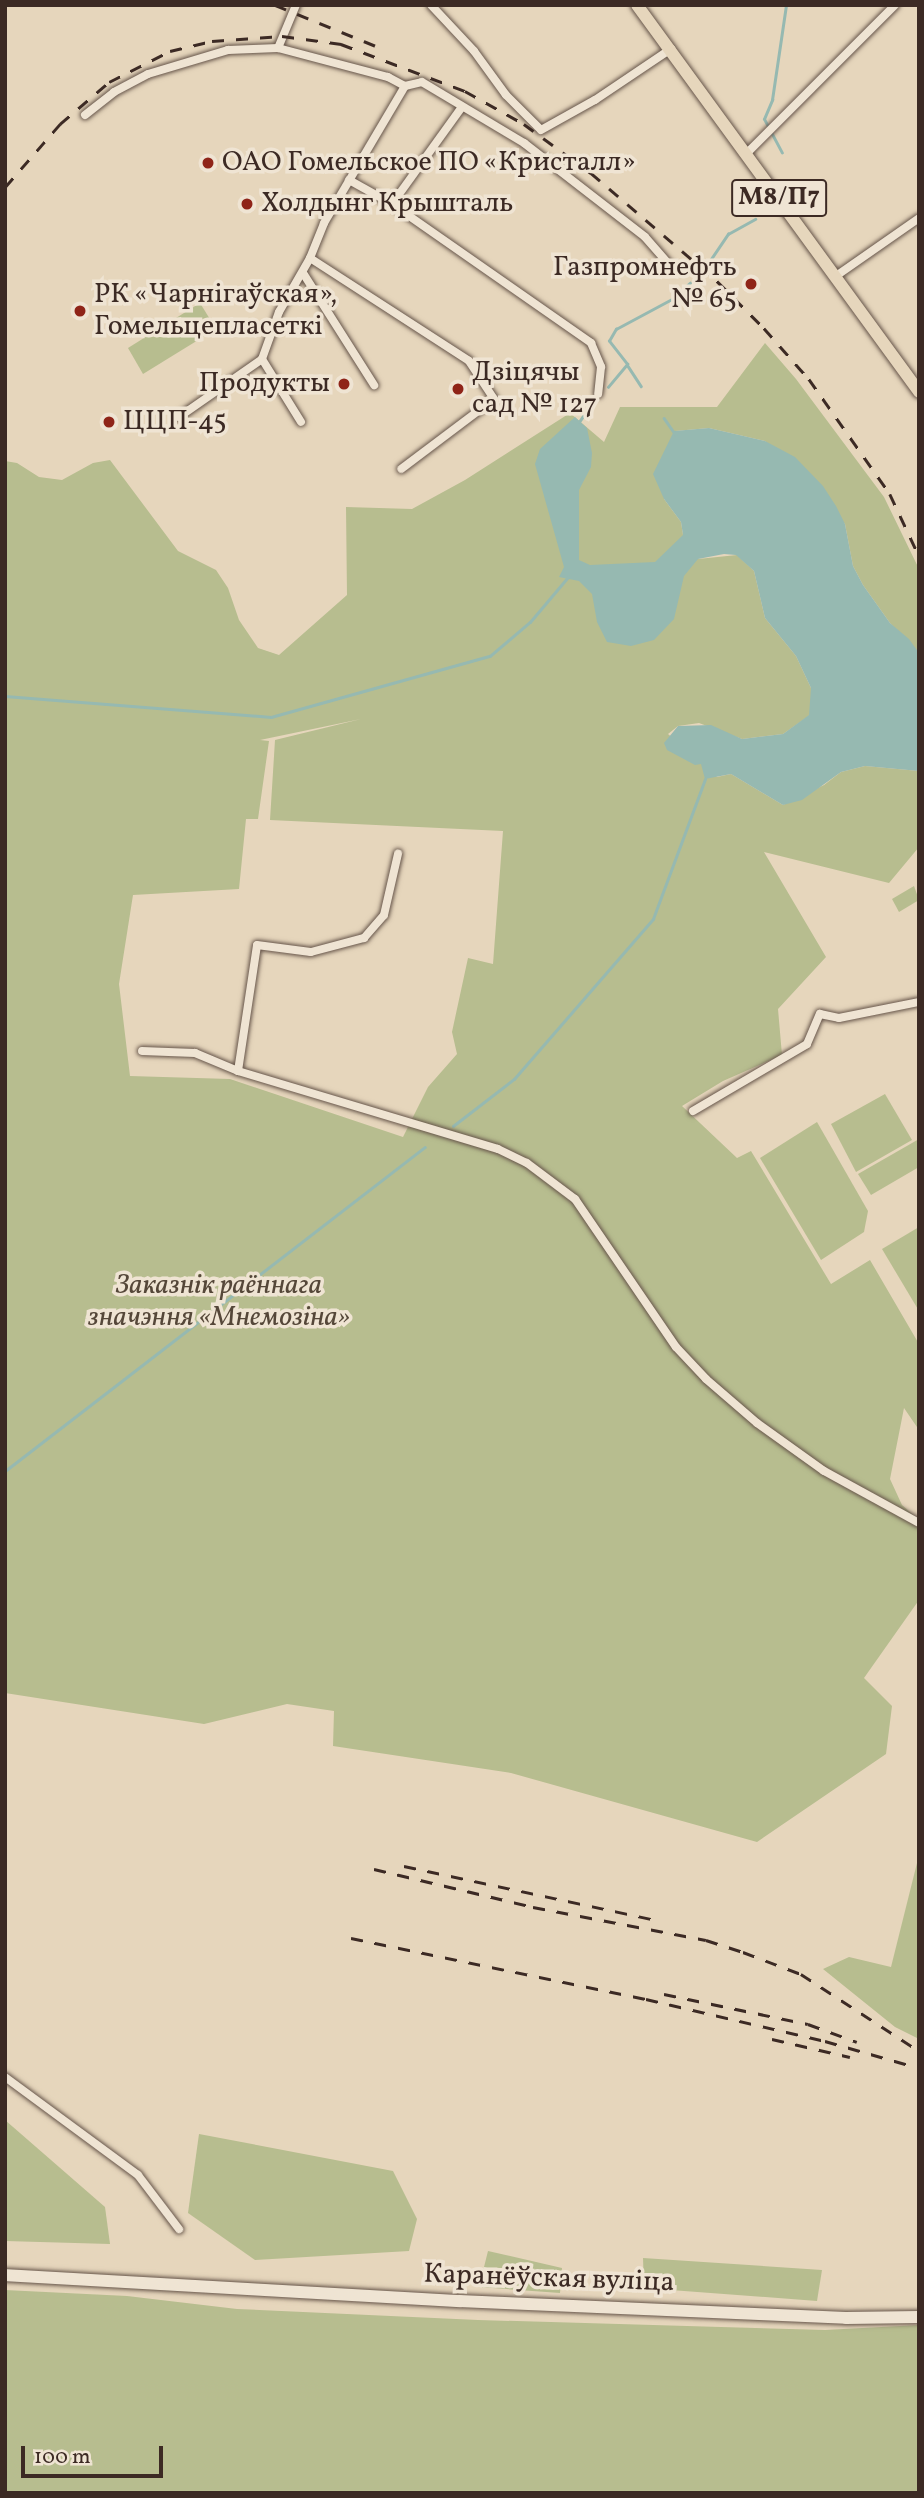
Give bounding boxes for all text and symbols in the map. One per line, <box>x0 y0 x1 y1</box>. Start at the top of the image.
place label: ОАО Гомельское ПО «Кристалл» <box>222 146 636 180</box>
marker: ОАО Гомельское ПО «Кристалл» <box>200 155 216 171</box>
road number: М8/П7 <box>730 176 828 220</box>
place label: Холдынг Крышталь <box>261 187 514 221</box>
marker: Холдынг Крышталь <box>239 196 255 212</box>
place label: Газпромнефть № 65 <box>553 251 737 317</box>
marker: Газпромнефть № 65 <box>743 276 759 292</box>
place label: РК «Чарнігаўская», Гомельцепласеткі <box>94 278 338 344</box>
marker: РК «Чарнігаўская», Гомельцепласеткі <box>72 303 88 319</box>
place label: Дзіцячы сад № 127 <box>472 356 597 422</box>
place label: Продукты <box>199 367 330 401</box>
marker: Продукты <box>336 376 352 392</box>
marker: Дзіцячы сад № 127 <box>450 381 466 397</box>
place label: ЦЦП-45 <box>123 405 227 439</box>
marker: ЦЦП-45 <box>101 414 117 430</box>
park label: Заказнік раённага значэння «Мнемозіна» <box>88 1269 350 1335</box>
street label: Каранёўская вуліца <box>423 2258 675 2300</box>
scale bar <box>24 2432 166 2476</box>
text: 100 m <box>34 2443 91 2472</box>

